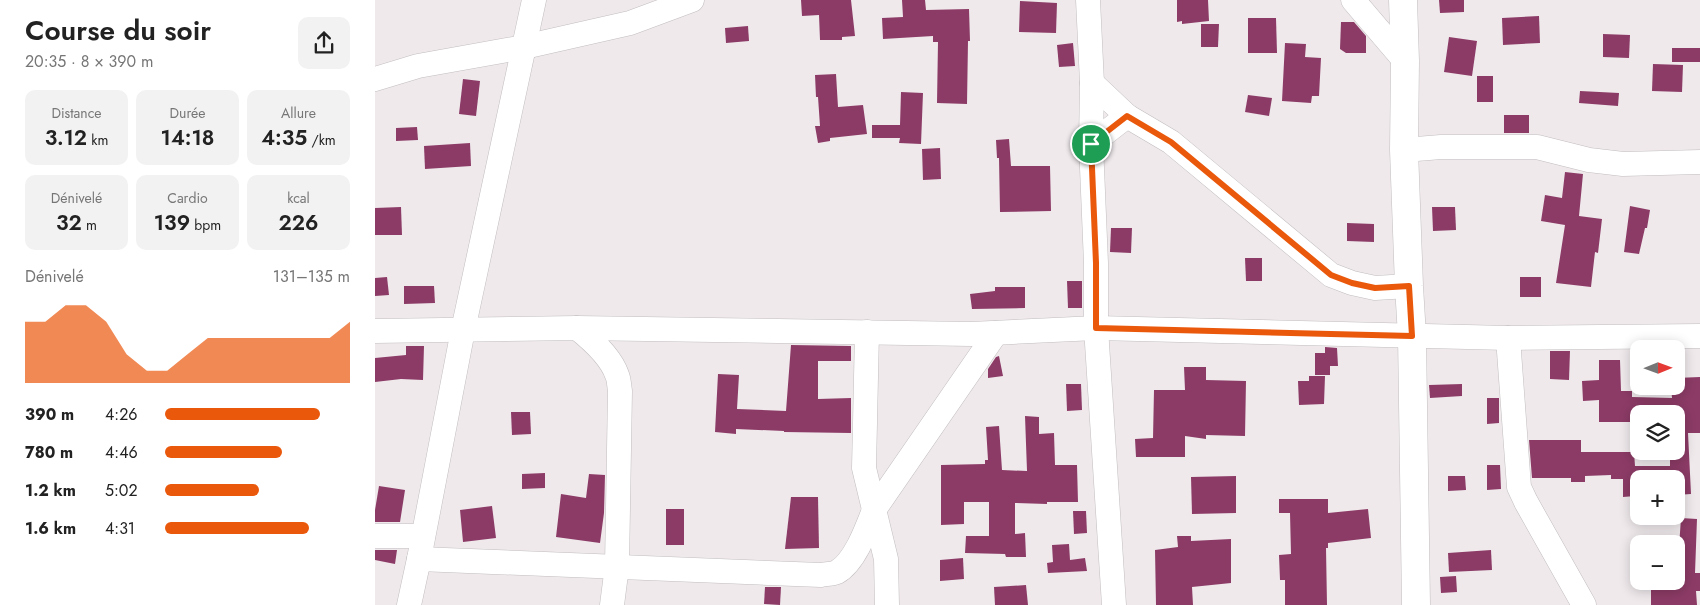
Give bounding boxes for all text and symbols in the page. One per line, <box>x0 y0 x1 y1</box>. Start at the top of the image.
text: Course du soir <box>25 10 211 51</box>
button: share <box>298 17 350 69</box>
text: 20:35 · 8 × 390 m <box>25 50 153 73</box>
text: Distance <box>51 103 102 123</box>
text: Durée <box>170 103 205 123</box>
text: Allure <box>281 103 316 123</box>
text: 3.12 <box>45 123 87 153</box>
text: 14:18 <box>161 123 214 153</box>
text: 4:35 <box>261 123 307 153</box>
pin <box>1070 123 1112 165</box>
text: km <box>87 130 108 150</box>
text: /km <box>307 130 336 150</box>
icon: arrive <box>1077 130 1105 158</box>
text: Dénivelé <box>51 188 102 208</box>
text: Cardio <box>167 188 208 208</box>
text: kcal <box>287 188 310 208</box>
text: 32 <box>56 208 82 238</box>
text: 139 <box>154 208 190 238</box>
text: 226 <box>279 208 318 238</box>
text: m <box>82 215 97 235</box>
text: bpm <box>190 215 221 235</box>
text: Dénivelé <box>25 265 84 288</box>
text: 131–135 m <box>273 265 350 288</box>
north arrow <box>1630 340 1685 395</box>
map controls <box>1630 340 1685 590</box>
text: 390 m <box>25 403 74 426</box>
text: 4:26 <box>105 403 137 426</box>
button: layers <box>1630 405 1685 460</box>
text: 780 m <box>25 441 73 464</box>
text: 4:46 <box>105 441 138 464</box>
button: + <box>1630 470 1685 525</box>
text: 1.2 km <box>25 479 76 502</box>
text: 5:02 <box>105 479 138 502</box>
text: 1.6 km <box>25 517 76 540</box>
text: 4:31 <box>105 517 135 540</box>
button: − <box>1630 535 1685 590</box>

